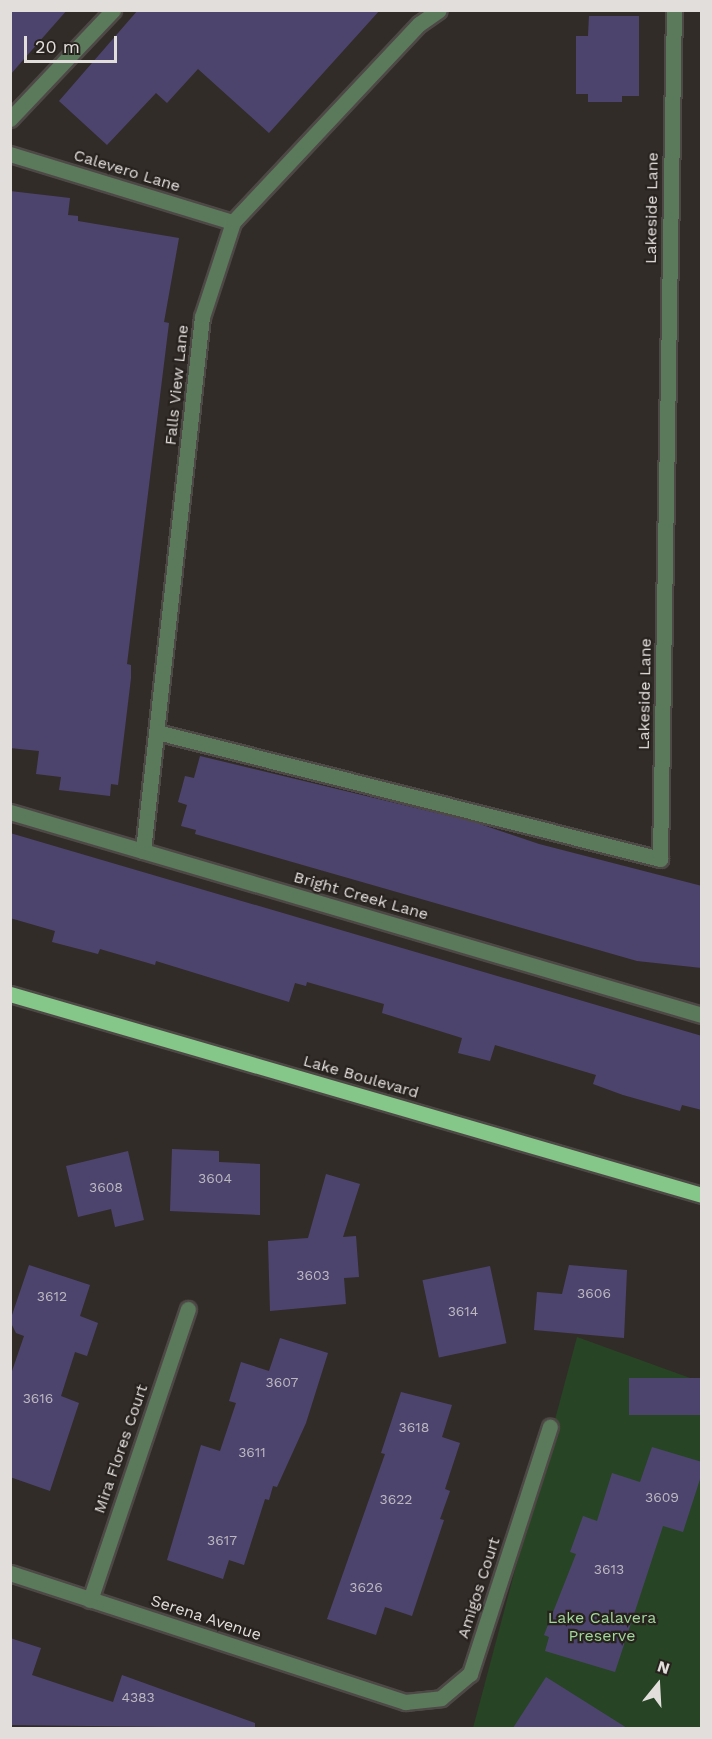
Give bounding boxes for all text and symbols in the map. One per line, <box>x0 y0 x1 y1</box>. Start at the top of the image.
scale bar <box>27 24 120 62</box>
text: 20 m <box>35 36 80 57</box>
street label: Calevero Lane <box>71 146 183 196</box>
street label: Lakeside Lane <box>641 152 663 264</box>
street label: Falls View Lane <box>161 323 193 447</box>
street label: Lakeside Lane <box>634 638 656 750</box>
street label: Bright Creek Lane <box>291 868 431 924</box>
street label: Lake Boulevard <box>301 1051 421 1103</box>
house number: 3604 <box>198 1170 232 1186</box>
house number: 3608 <box>89 1179 123 1195</box>
house number: 3603 <box>296 1267 330 1283</box>
house number: 3606 <box>577 1285 611 1301</box>
house number: 3612 <box>37 1288 67 1304</box>
house number: 3614 <box>448 1303 478 1319</box>
house number: 3607 <box>266 1374 298 1390</box>
street label: Mira Flores Court <box>90 1382 152 1516</box>
house number: 3616 <box>23 1390 53 1406</box>
house number: 3618 <box>399 1419 429 1435</box>
house number: 3611 <box>238 1444 266 1460</box>
house number: 3609 <box>645 1489 679 1505</box>
house number: 3622 <box>380 1491 412 1507</box>
house number: 3617 <box>207 1532 237 1548</box>
street label: Amigos Court <box>454 1535 504 1641</box>
house number: 3613 <box>594 1561 624 1577</box>
house number: 3626 <box>349 1579 383 1595</box>
street label: Serena Avenue <box>148 1591 264 1645</box>
park label: Lake Calavera Preserve <box>548 1608 656 1646</box>
north arrow <box>628 1655 688 1715</box>
text: N <box>655 1657 672 1678</box>
house number: 4383 <box>121 1689 155 1705</box>

